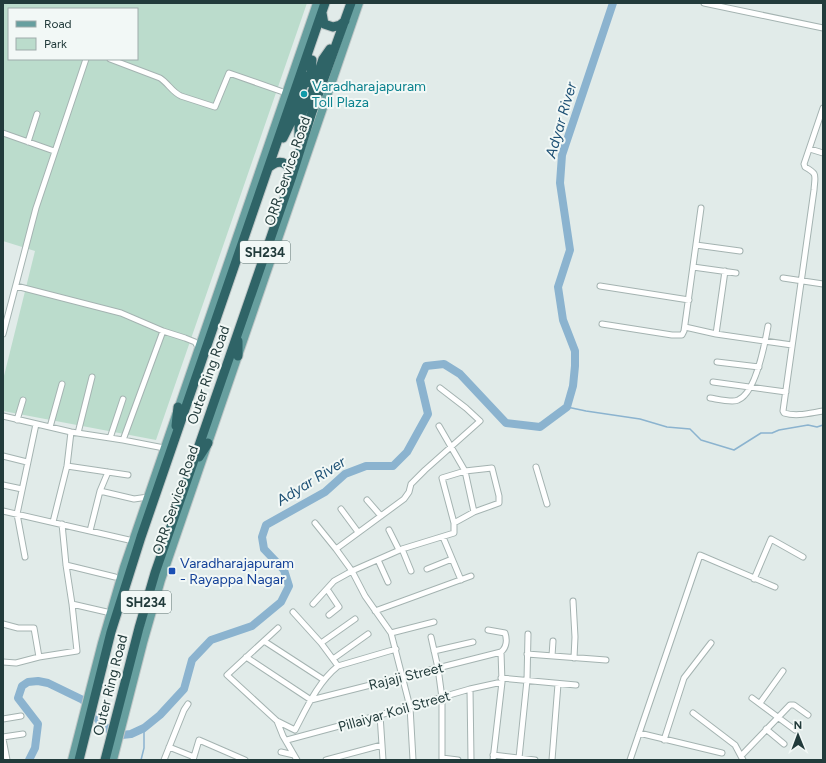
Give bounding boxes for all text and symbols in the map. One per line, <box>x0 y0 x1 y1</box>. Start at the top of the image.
legend <box>8 8 138 60</box>
text: Road <box>44 17 72 31</box>
text: Park <box>44 37 67 51</box>
place label: Varadharajapuram Toll Plaza <box>312 78 426 111</box>
water label: Adyar River <box>541 79 581 161</box>
marker: Varadharajapuram Toll Plaza <box>299 89 309 99</box>
street label: ORR Service Road <box>261 114 314 228</box>
road number: SH234 <box>240 241 290 263</box>
street label: Outer Ring Road <box>184 323 233 427</box>
street label: ORR Service Road <box>149 443 202 557</box>
water label: Adyar River <box>272 452 350 510</box>
place label: Varadharajapuram - Rayappa Nagar <box>180 555 294 588</box>
marker: Varadharajapuram - Rayappa Nagar <box>167 566 177 576</box>
road number: SH234 <box>121 591 171 613</box>
street label: Outer Ring Road <box>90 633 131 737</box>
street label: Rajaji Street <box>367 659 445 694</box>
street label: Pillaiyar Koil Street <box>336 687 452 736</box>
north arrow <box>778 715 818 755</box>
text: N <box>793 719 802 732</box>

